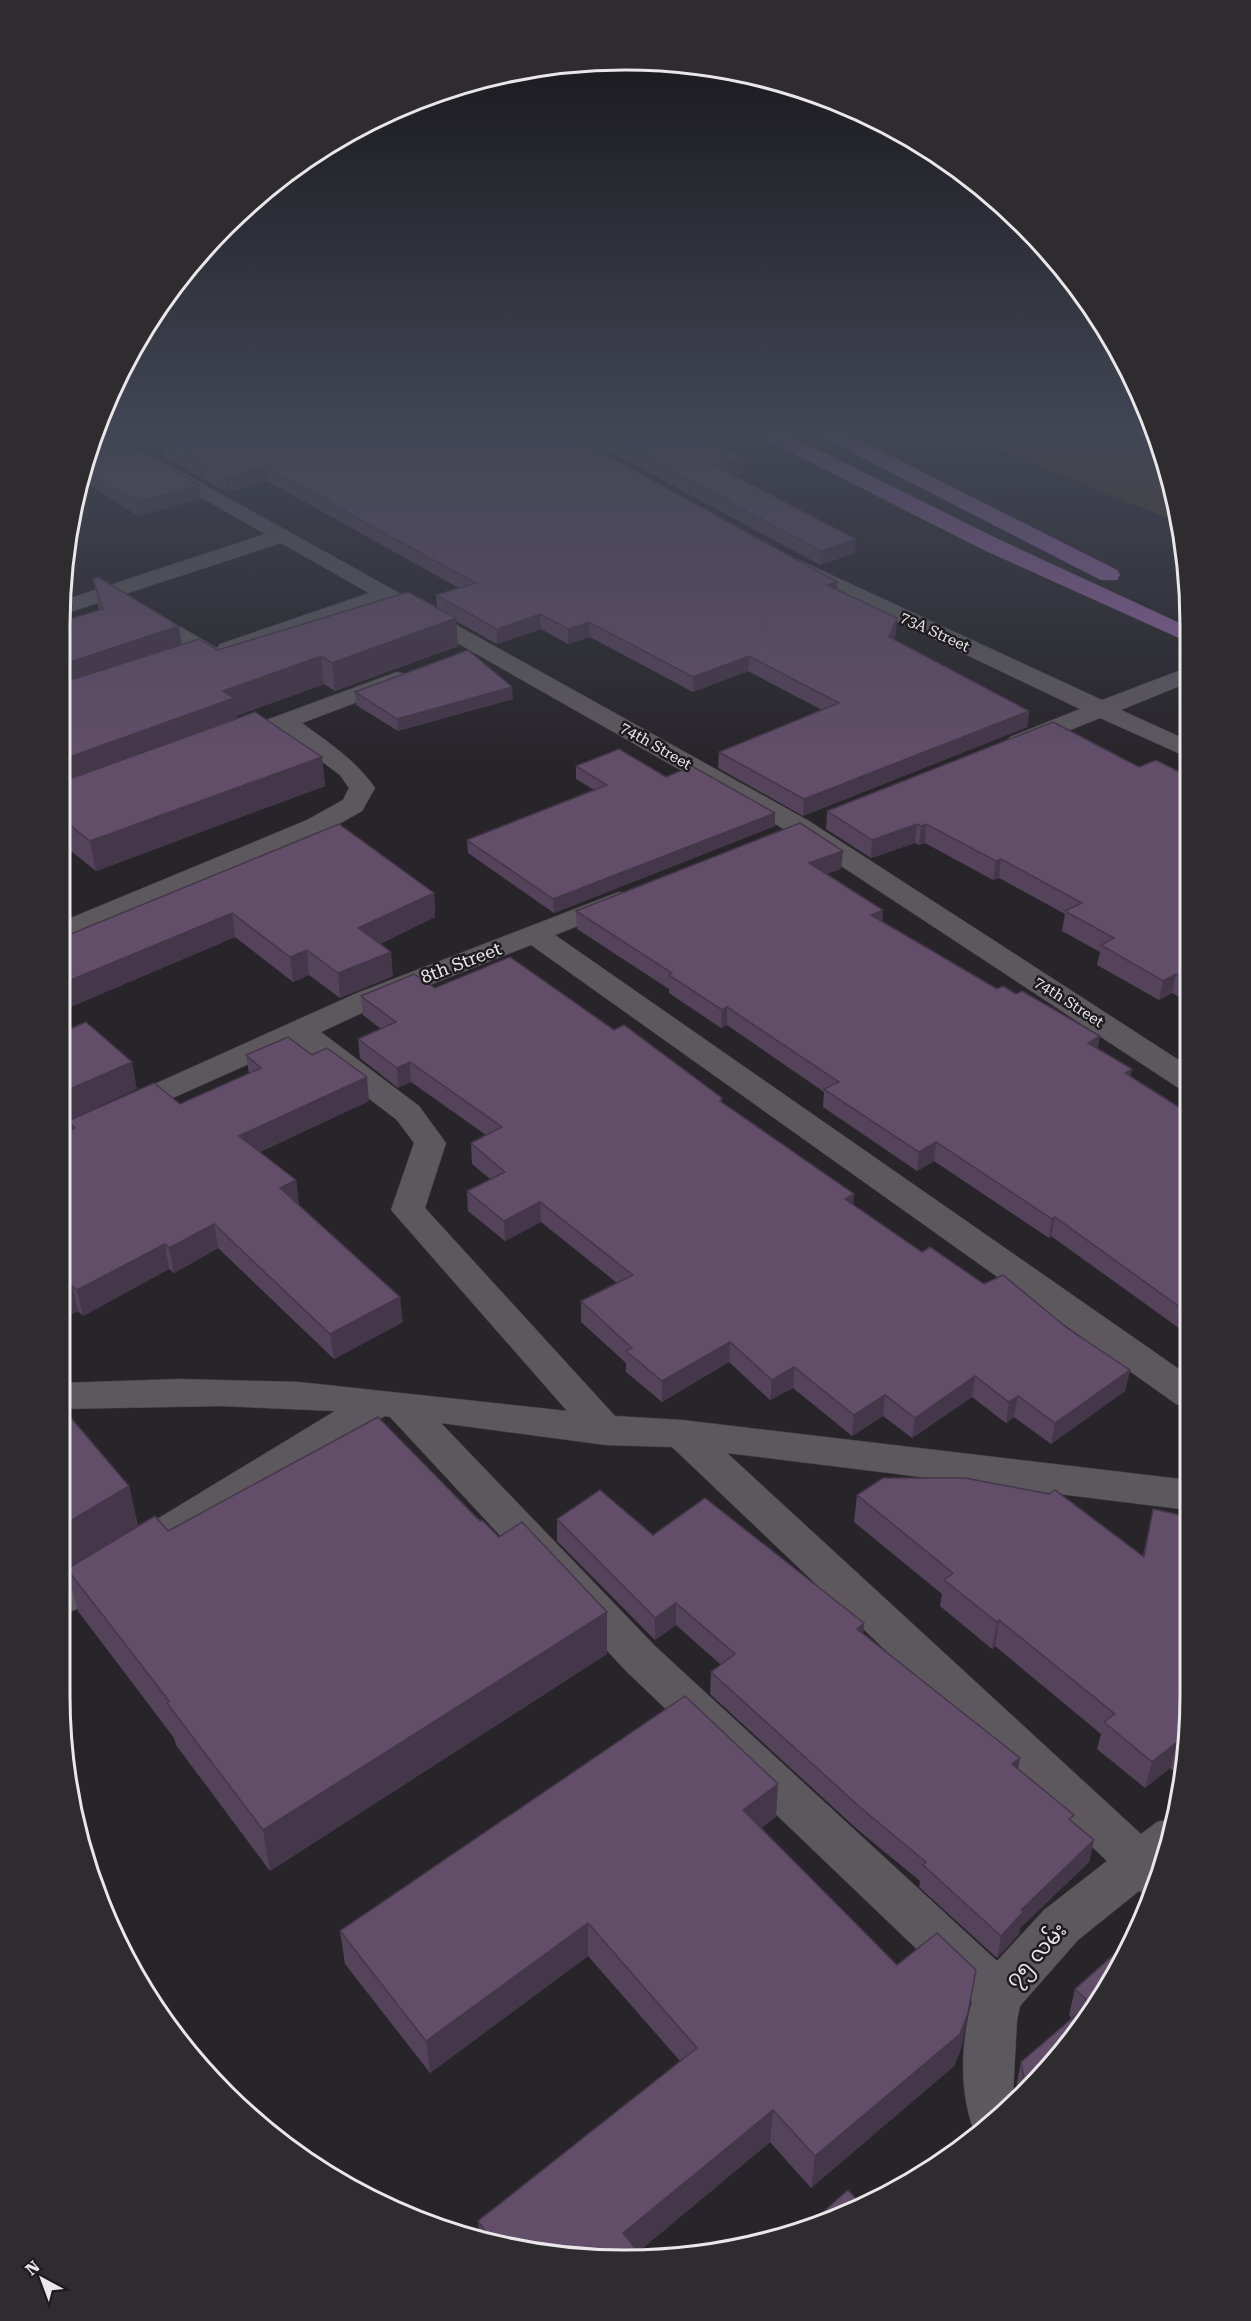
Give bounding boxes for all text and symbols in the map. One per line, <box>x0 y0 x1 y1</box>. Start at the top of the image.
street label: 73A Street <box>898 608 973 656</box>
street label: 74th Street <box>617 718 695 774</box>
street label: 8th Street <box>418 937 504 987</box>
street label: 74th Street <box>1031 973 1107 1031</box>
street label: ၇၅ လမ်း <box>998 1916 1075 1995</box>
north arrow <box>12 2249 72 2309</box>
text: N <box>22 2257 43 2279</box>

